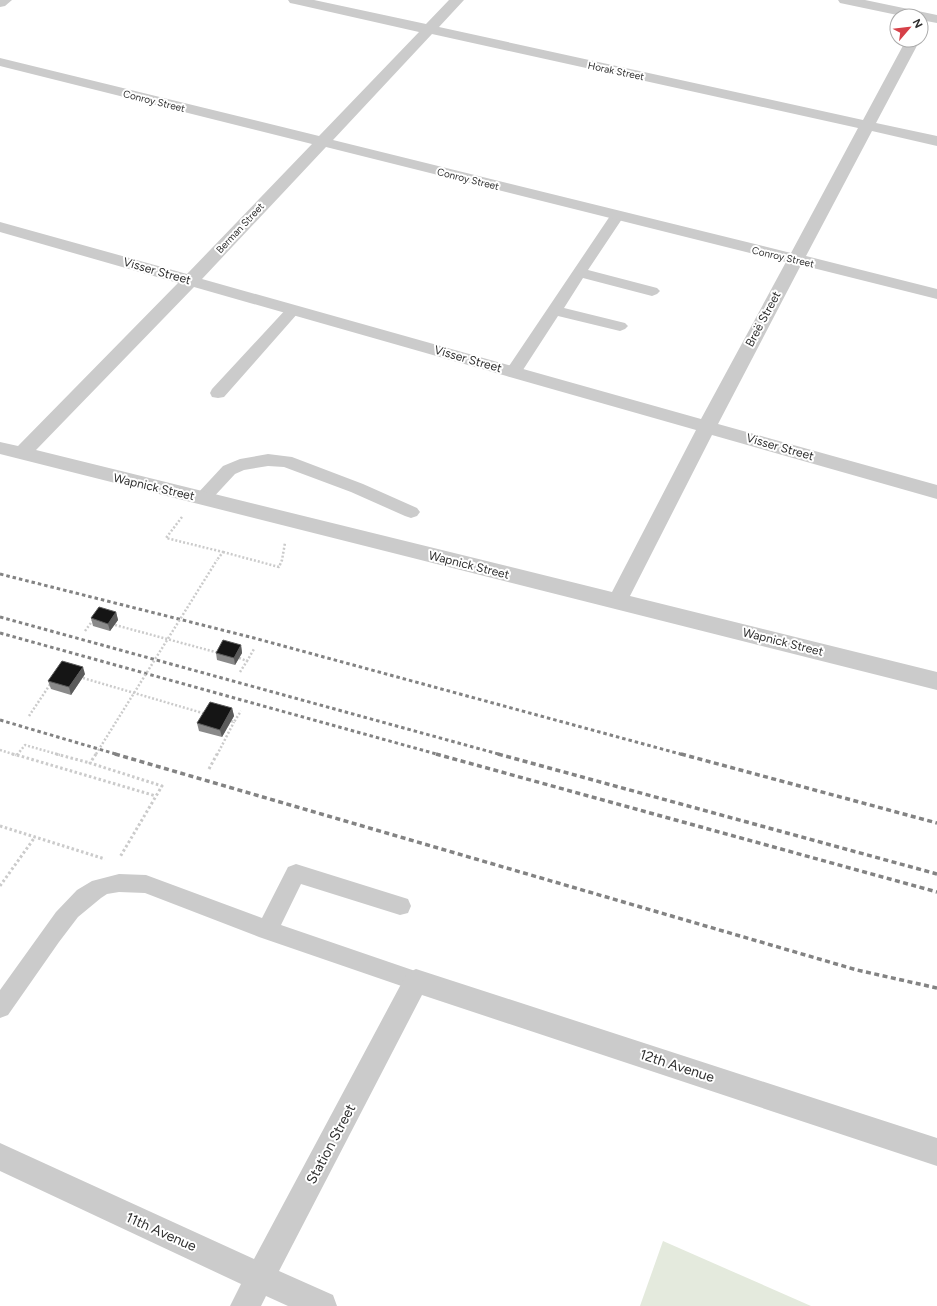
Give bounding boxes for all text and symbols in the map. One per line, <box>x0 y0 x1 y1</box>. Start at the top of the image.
north arrow <box>889 8 929 48</box>
text: N <box>910 17 925 30</box>
street label: Horak Street <box>587 59 645 83</box>
street label: Conroy Street <box>122 87 187 115</box>
street label: Conroy Street <box>436 165 501 193</box>
street label: Berman Street <box>213 200 267 256</box>
street label: Conroy Street <box>751 244 816 271</box>
street label: Visser Street <box>122 255 193 287</box>
street label: Breë Street <box>742 288 784 349</box>
street label: Visser Street <box>433 343 504 375</box>
street label: Visser Street <box>745 431 816 463</box>
street label: Wapnick Street <box>112 471 196 503</box>
street label: Wapnick Street <box>427 548 511 582</box>
street label: Wapnick Street <box>741 625 825 659</box>
street label: 12th Avenue <box>638 1046 717 1086</box>
street label: Station Street <box>303 1101 359 1187</box>
street label: 11th Avenue <box>123 1209 199 1255</box>

